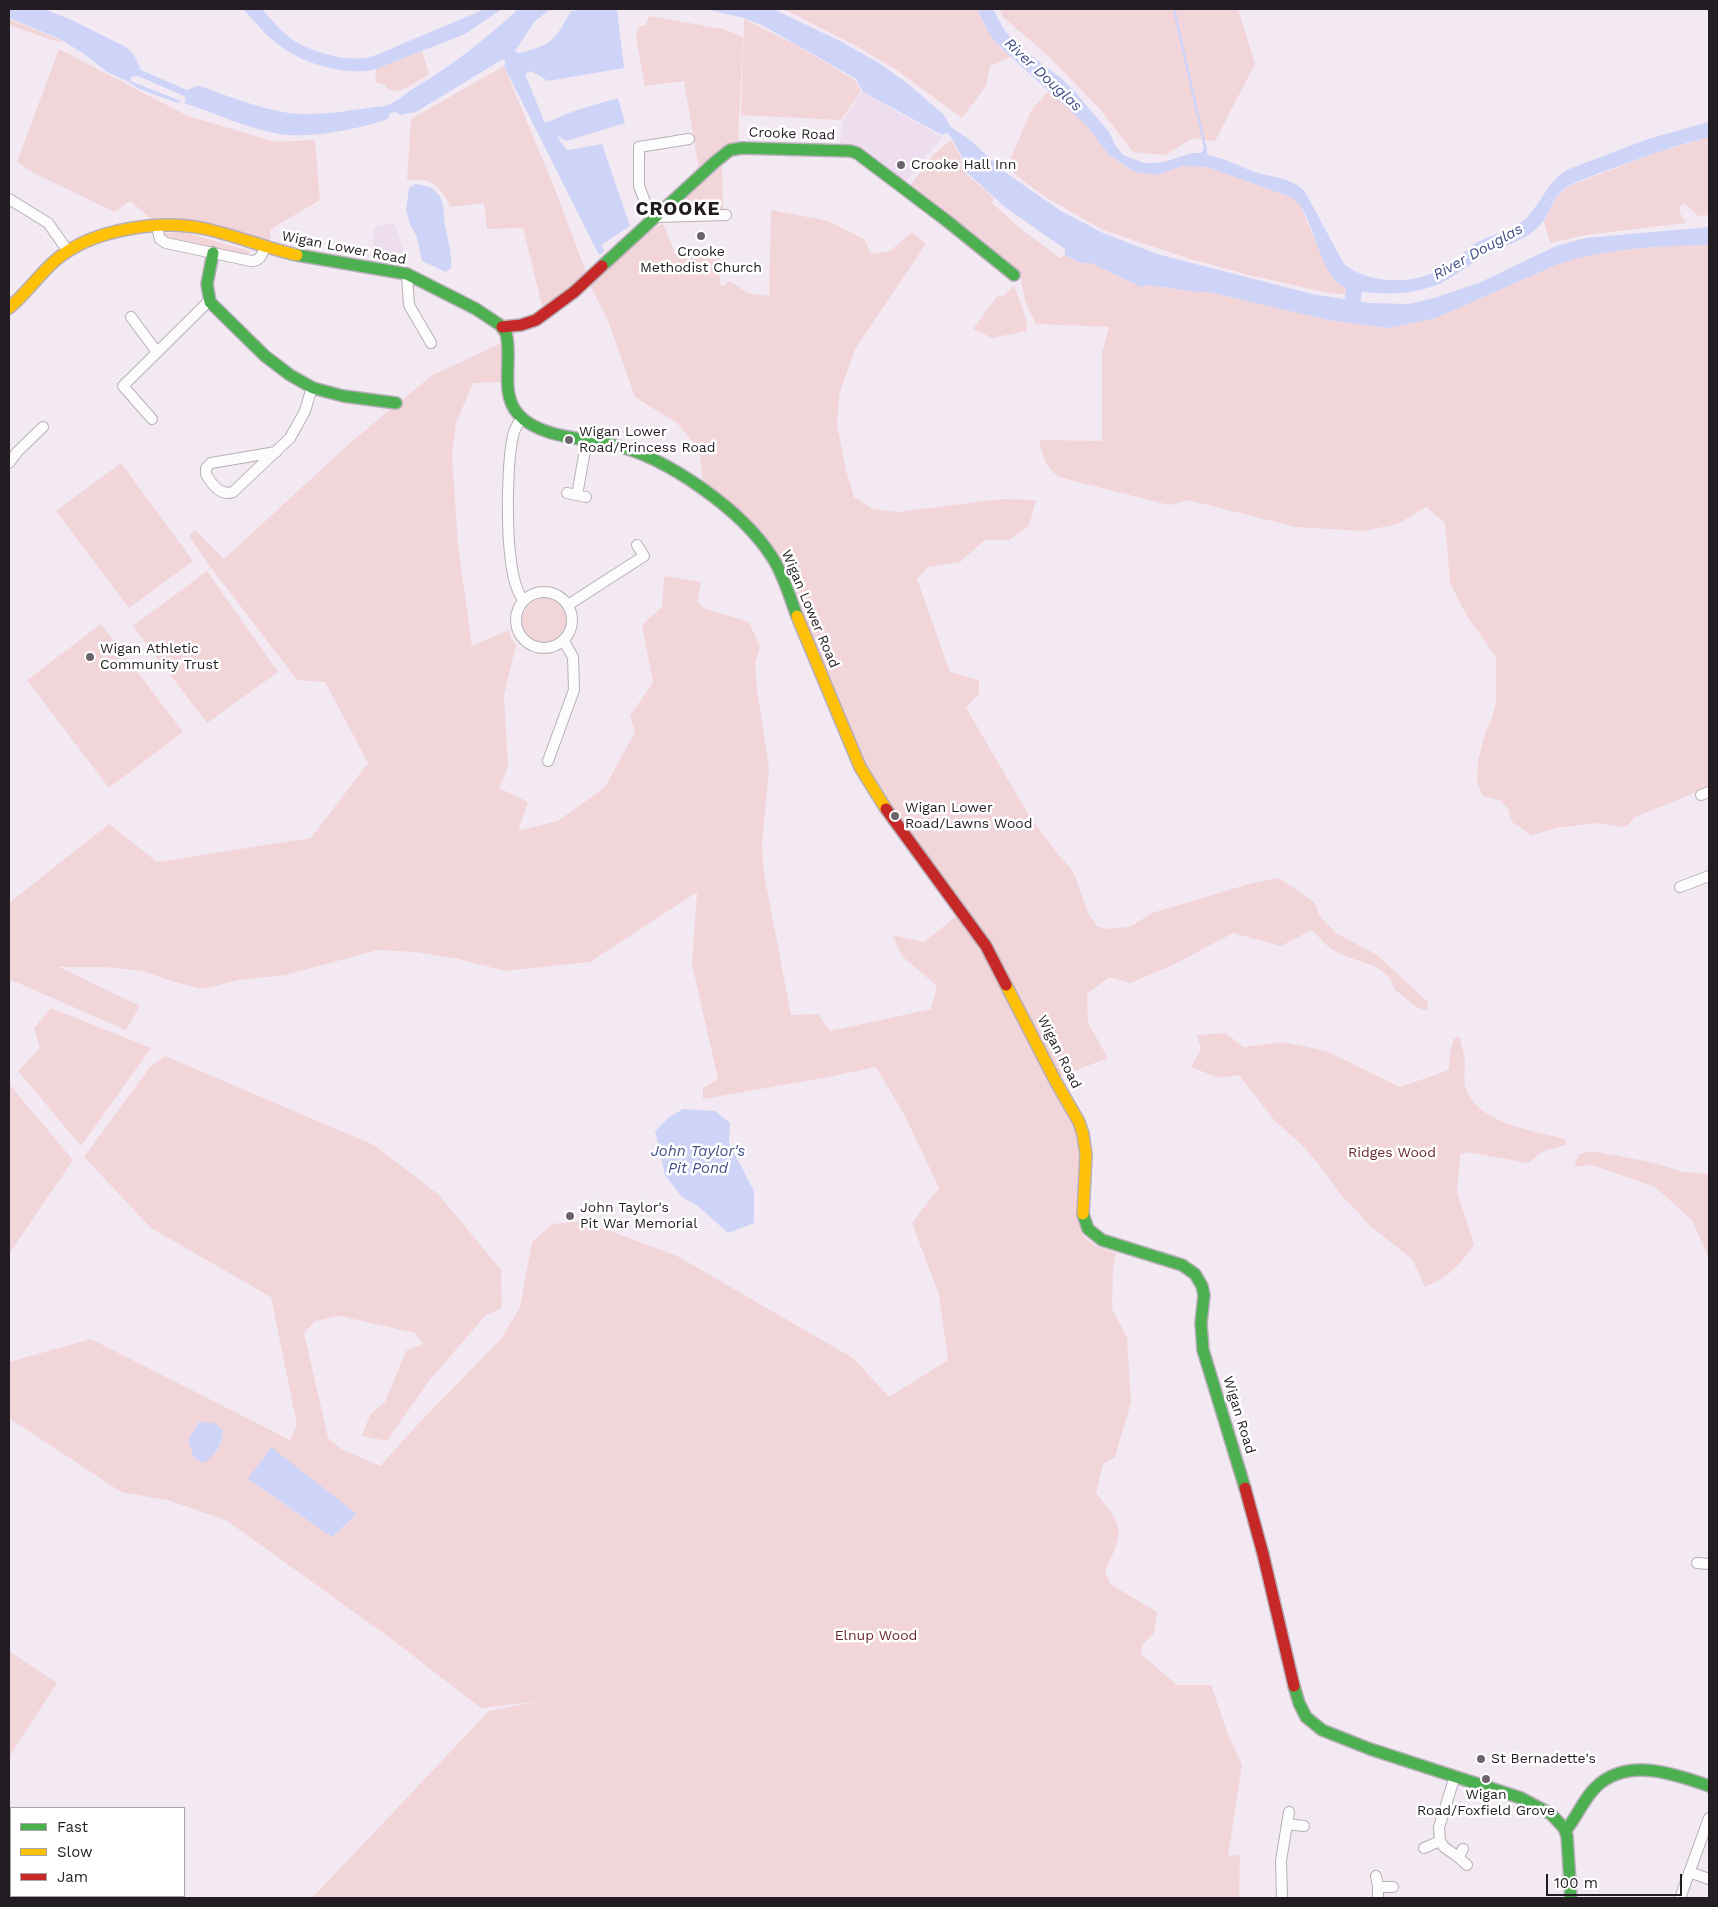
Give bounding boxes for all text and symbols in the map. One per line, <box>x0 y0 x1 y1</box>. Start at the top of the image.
water label: River Douglas <box>1001 35 1085 115</box>
street label: Crooke Road <box>748 124 836 144</box>
place label: Crooke Hall Inn <box>911 157 1016 173</box>
marker: Crooke Hall Inn <box>895 159 907 171</box>
district label: CROOKE <box>635 198 721 220</box>
water label: River Douglas <box>1430 220 1526 284</box>
street label: Wigan Lower Road <box>280 228 408 268</box>
marker: Crooke Methodist Church <box>695 230 707 242</box>
place label: Crooke Methodist Church <box>640 244 762 276</box>
place label: Wigan Lower Road/Princess Road <box>579 424 716 457</box>
marker: Wigan Lower Road/Princess Road <box>563 434 575 446</box>
street label: Wigan Lower Road <box>778 547 842 671</box>
place label: Wigan Athletic Community Trust <box>100 641 219 674</box>
marker: Wigan Athletic Community Trust <box>84 651 96 663</box>
place label: Wigan Lower Road/Lawns Wood <box>905 800 1033 832</box>
marker: Wigan Lower Road/Lawns Wood <box>889 810 901 822</box>
street label: Wigan Road <box>1033 1012 1085 1092</box>
water label: John Taylor's Pit Pond <box>651 1143 745 1178</box>
park label: Ridges Wood <box>1348 1145 1436 1161</box>
place label: John Taylor's Pit War Memorial <box>580 1200 698 1232</box>
marker: John Taylor's Pit War Memorial <box>564 1210 576 1222</box>
street label: Wigan Road <box>1219 1374 1259 1456</box>
park label: Elnup Wood <box>835 1628 917 1644</box>
place label: St Bernadette's <box>1491 1751 1596 1767</box>
marker: St Bernadette's <box>1475 1753 1487 1765</box>
marker: Wigan Road/Foxfield Grove <box>1480 1773 1492 1785</box>
place label: Wigan Road/Foxfield Grove <box>1417 1787 1555 1820</box>
legend <box>10 1807 185 1897</box>
text: Fast <box>57 1818 88 1836</box>
text: Slow <box>57 1843 93 1861</box>
scale bar <box>1548 1864 1684 1896</box>
text: Jam <box>57 1868 88 1886</box>
text: 100 m <box>1554 1874 1598 1892</box>

